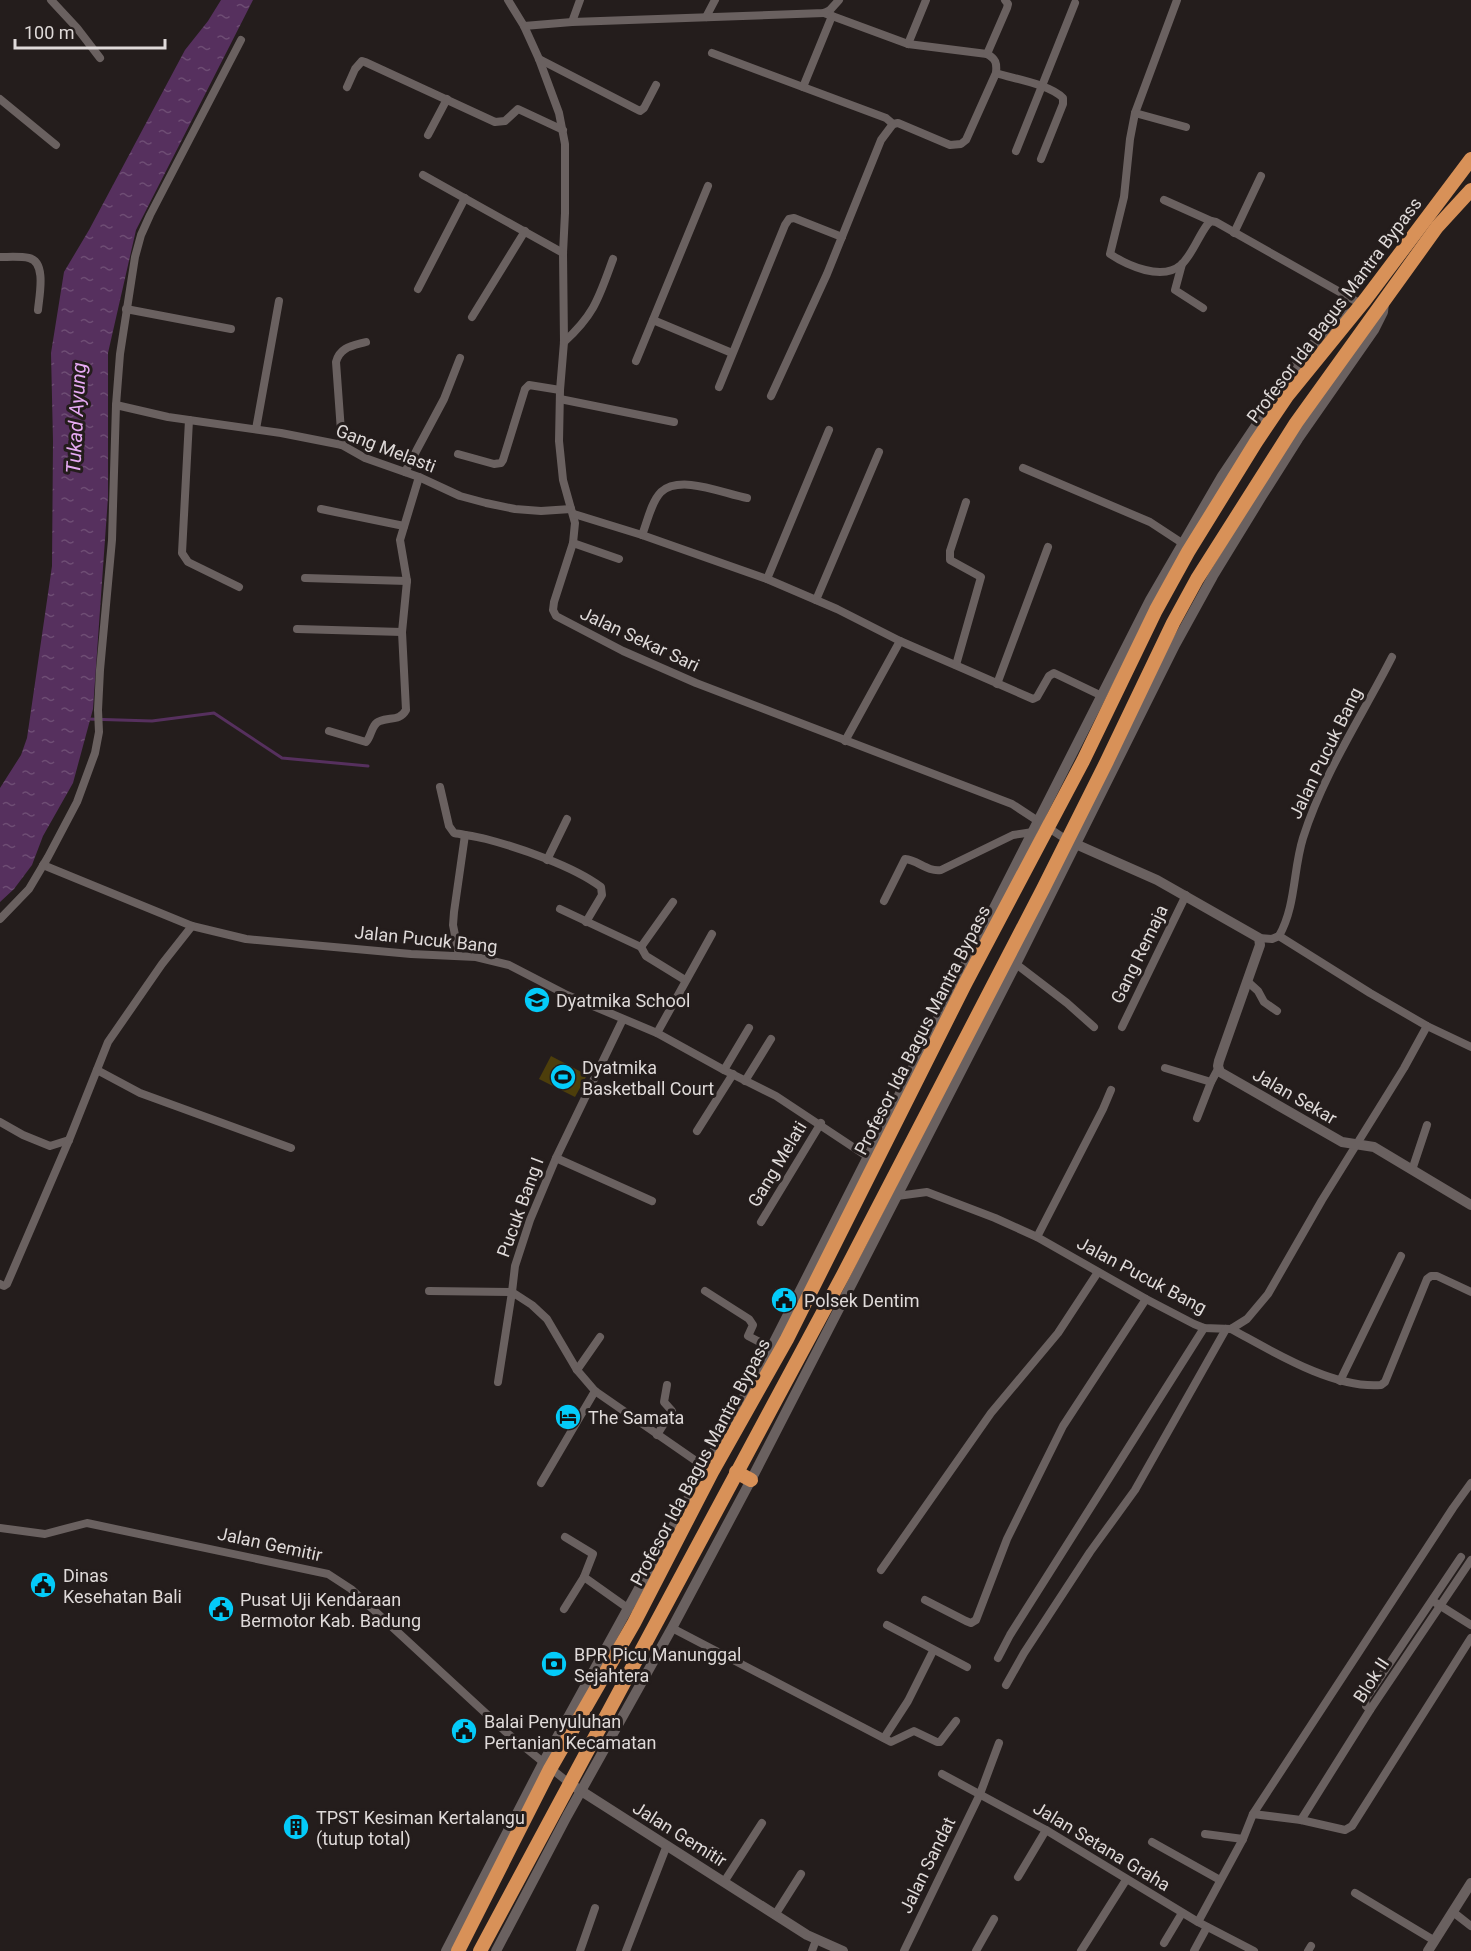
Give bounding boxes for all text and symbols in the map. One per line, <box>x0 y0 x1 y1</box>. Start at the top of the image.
scale bar <box>15 12 165 50</box>
text: 100 m <box>24 22 75 43</box>
street label: Profesor Ida Bagus Mantra Bypass <box>1242 193 1426 427</box>
water label: Tukad Ayung <box>61 362 91 474</box>
street label: Gang Melasti <box>333 419 439 477</box>
street label: Jalan Sekar Sari <box>577 602 703 676</box>
street label: Jalan Pucuk Bang <box>1284 684 1366 822</box>
street label: Gang Remaja <box>1106 901 1172 1007</box>
street label: Profesor Ida Bagus Mantra Bypass <box>850 902 994 1158</box>
street label: Jalan Pucuk Bang <box>354 921 498 957</box>
school or university icon: Dyatmika School <box>522 985 552 1015</box>
place label: Dyatmika School <box>556 990 690 1011</box>
place label: Dyatmika Basketball Court <box>582 1057 714 1099</box>
sports icon: Dyatmika Basketball Court <box>548 1062 578 1092</box>
street label: Jalan Sekar <box>1249 1064 1341 1128</box>
street label: Gang Melati <box>743 1117 811 1211</box>
street label: Pucuk Bang I <box>492 1154 548 1260</box>
street label: Jalan Pucuk Bang <box>1074 1232 1210 1318</box>
public building icon: Polsek Dentim <box>769 1285 799 1315</box>
place label: Polsek Dentim <box>804 1290 920 1311</box>
street label: Profesor Ida Bagus Mantra Bypass <box>626 1335 774 1589</box>
hotel icon: The Samata <box>553 1402 583 1432</box>
place label: The Samata <box>588 1407 684 1428</box>
street label: Jalan Gemitir <box>216 1523 324 1565</box>
place label: Dinas Kesehatan Bali <box>63 1565 182 1607</box>
public building icon: Dinas Kesehatan Bali <box>28 1570 58 1600</box>
place label: Pusat Uji Kendaraan Bermotor Kab. Badung <box>240 1589 421 1631</box>
public building icon: Pusat Uji Kendaraan Bermotor Kab. Badung <box>206 1594 236 1624</box>
place label: BPR Picu Manunggal Sejahtera <box>574 1644 741 1686</box>
bank icon: BPR Picu Manunggal Sejahtera <box>539 1649 569 1679</box>
street label: Blok II <box>1349 1654 1393 1706</box>
place label: Balai Penyuluhan Pertanian Kecamatan <box>484 1711 657 1753</box>
public building icon: Balai Penyuluhan Pertanian Kecamatan <box>449 1716 479 1746</box>
street label: Jalan Gemitir <box>629 1797 731 1871</box>
street label: Jalan Setana Graha <box>1030 1797 1174 1895</box>
place label: TPST Kesiman Kertalangu (tutup total) <box>316 1807 525 1850</box>
building icon: TPST Kesiman Kertalangu (tutup total) <box>281 1812 311 1842</box>
street label: Jalan Sandat <box>895 1813 959 1917</box>

